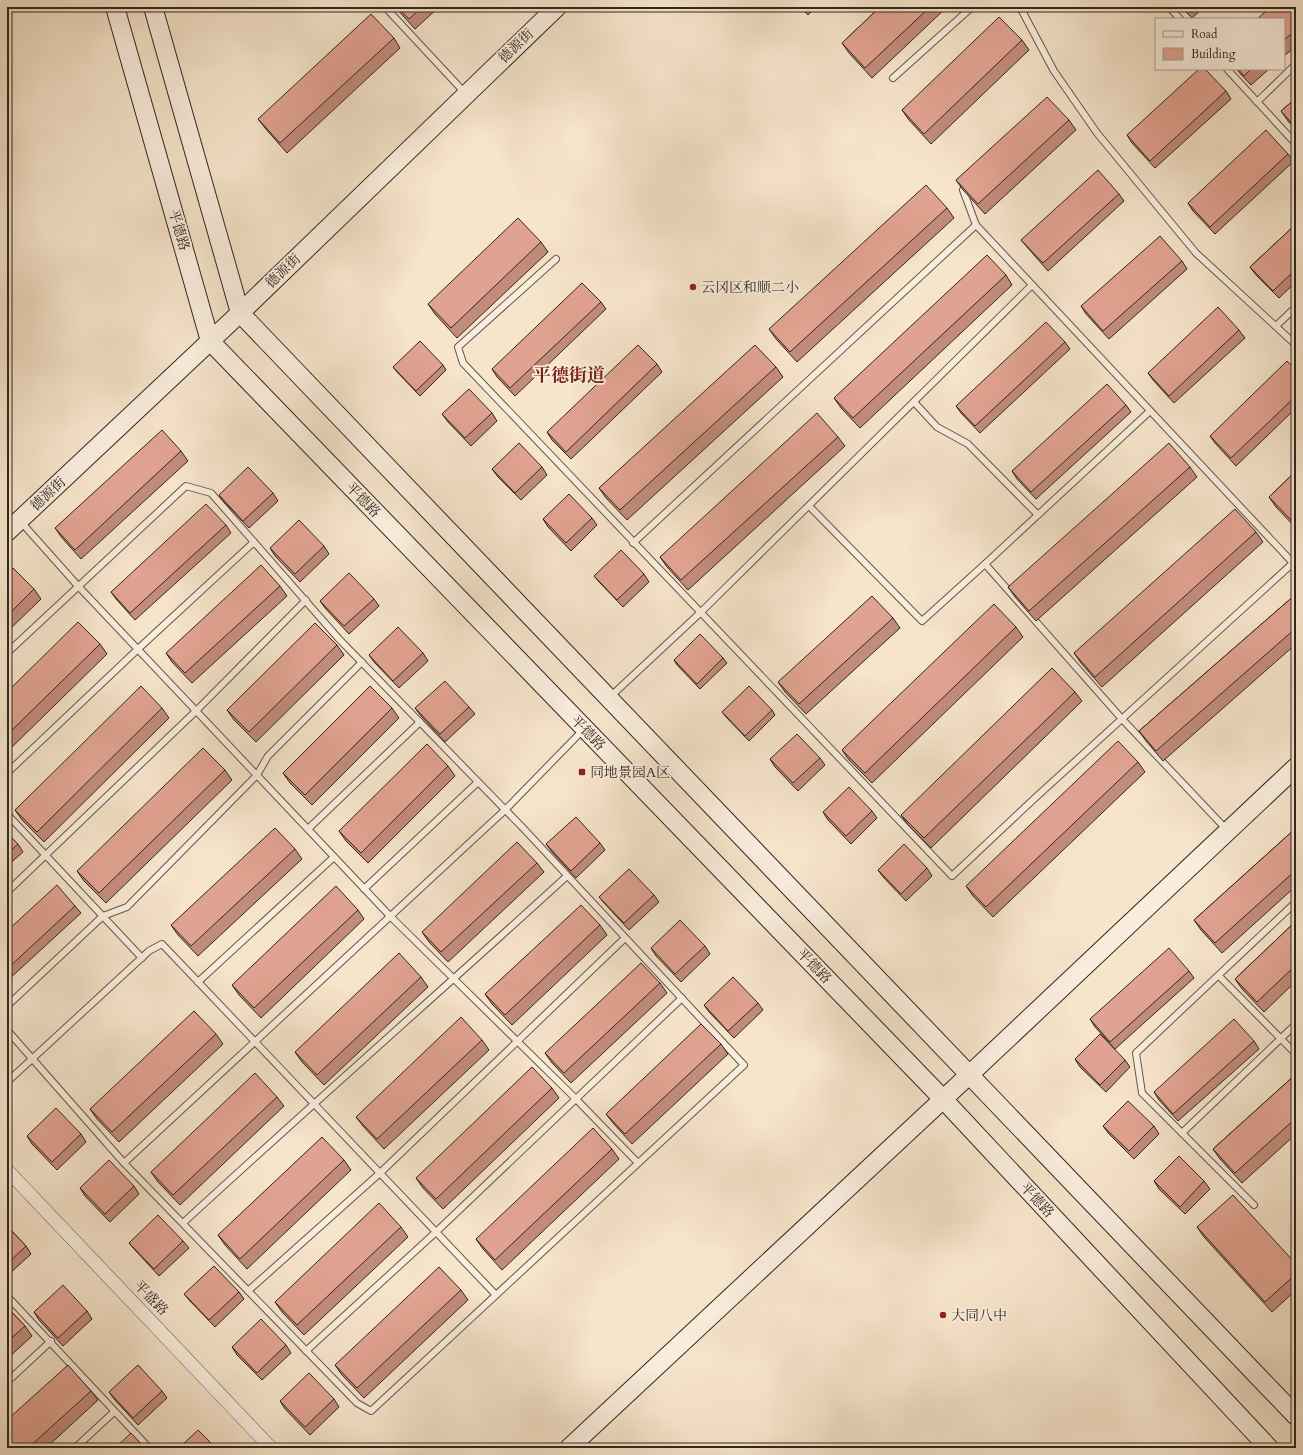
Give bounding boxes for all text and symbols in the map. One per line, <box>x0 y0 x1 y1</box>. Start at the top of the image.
legend <box>1155 18 1285 70</box>
street label: 德源街 <box>494 25 538 67</box>
text: Road <box>1191 26 1218 42</box>
text: Building <box>1191 46 1236 62</box>
street label: 平德路 <box>164 207 194 253</box>
street label: 德源街 <box>261 250 305 292</box>
place label: 云冈区和顺二小 <box>701 278 799 297</box>
marker: 云冈区和顺二小 <box>688 282 698 292</box>
district label: 平德街道 <box>533 363 605 388</box>
street label: 德源街 <box>26 473 70 515</box>
street label: 平德路 <box>342 478 384 522</box>
street label: 平德路 <box>567 711 609 755</box>
place label: 同地景园A区 <box>590 763 670 782</box>
marker: 同地景园A区 <box>577 767 587 777</box>
street label: 平德路 <box>793 944 835 988</box>
street label: 平德路 <box>1016 1178 1058 1222</box>
street label: 平盛路 <box>130 1276 172 1320</box>
place label: 大同八中 <box>951 1306 1007 1325</box>
marker: 大同八中 <box>938 1310 948 1320</box>

